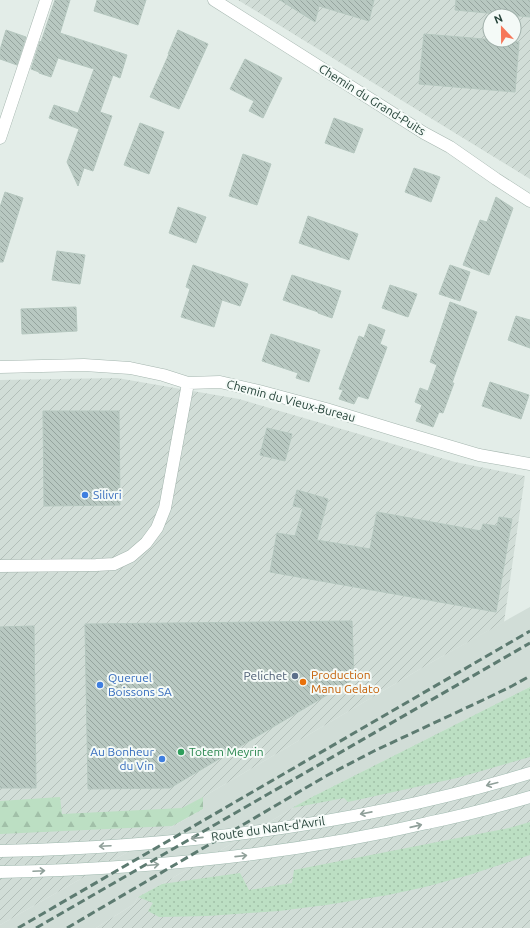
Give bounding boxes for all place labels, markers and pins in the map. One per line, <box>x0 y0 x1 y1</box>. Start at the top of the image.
place label: Silivri <box>93 488 122 501</box>
marker: Silivri <box>80 490 90 500</box>
place label: Production Manu Gelato <box>311 668 380 695</box>
place label: Pelichet <box>244 669 287 682</box>
place label: Queruel Boissons SA <box>108 671 172 698</box>
marker: Pelichet <box>290 671 300 681</box>
marker: Production Manu Gelato <box>298 677 308 687</box>
marker: Queruel Boissons SA <box>95 680 105 690</box>
place label: Au Bonheur du Vin <box>90 745 154 772</box>
place label: Totem Meyrin <box>189 745 264 758</box>
marker: Totem Meyrin <box>176 747 186 757</box>
marker: Au Bonheur du Vin <box>157 754 167 764</box>

